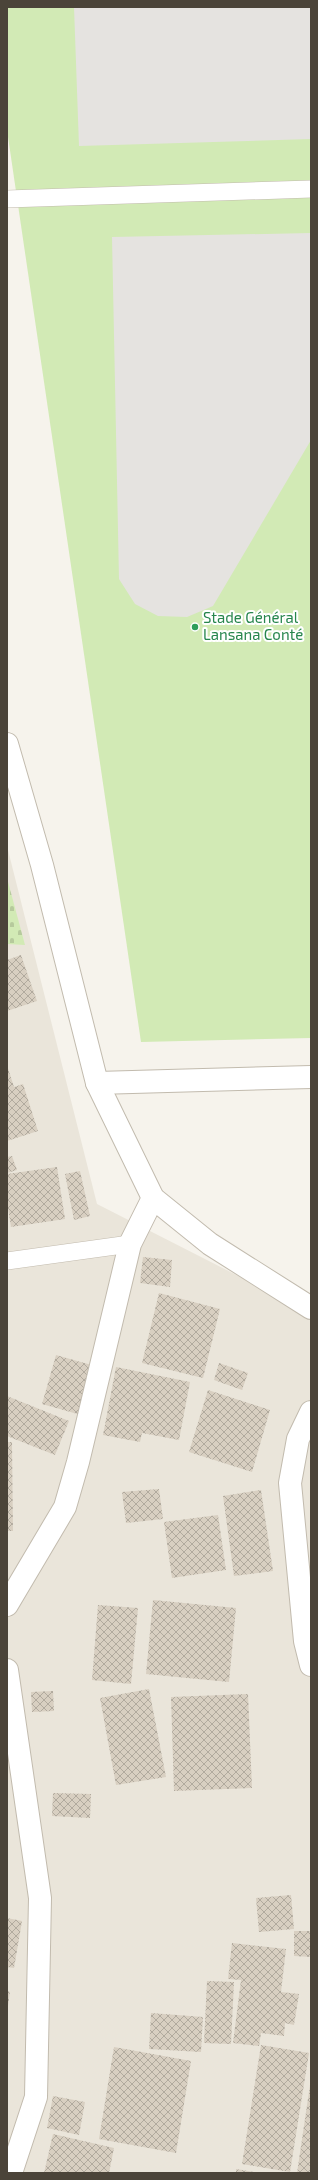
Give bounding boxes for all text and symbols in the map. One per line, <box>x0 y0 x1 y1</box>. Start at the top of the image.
place label: Stade Général Lansana Conté <box>203 608 303 643</box>
marker: Stade Général Lansana Conté <box>190 622 200 632</box>

